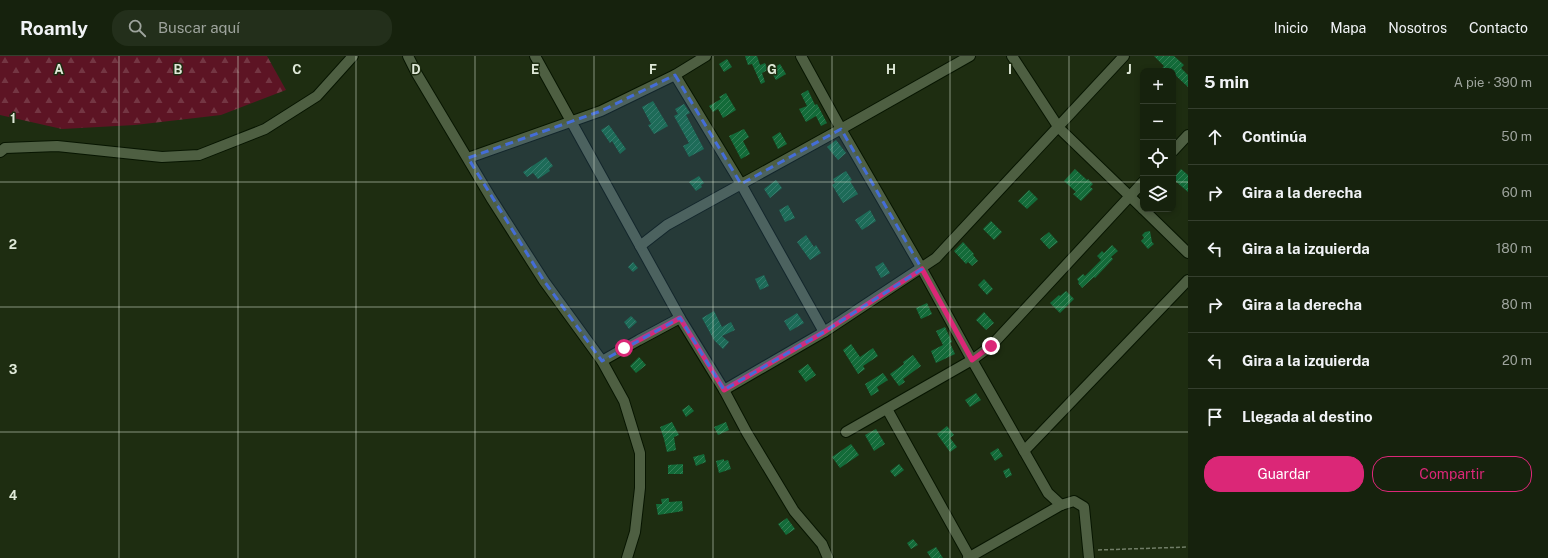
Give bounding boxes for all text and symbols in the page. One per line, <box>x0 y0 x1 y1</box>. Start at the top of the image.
search box <box>112 10 392 46</box>
text: Roamly <box>20 17 88 39</box>
icon: search <box>126 17 148 39</box>
text: Buscar aquí <box>158 19 240 36</box>
text: Inicio <box>1274 20 1308 36</box>
text: Mapa <box>1330 20 1366 36</box>
text: Nosotros <box>1388 20 1447 36</box>
text: Contacto <box>1469 20 1528 36</box>
text: A <box>54 62 64 77</box>
text: B <box>174 62 183 77</box>
text: C <box>292 62 302 77</box>
text: D <box>411 62 421 77</box>
text: E <box>531 62 539 77</box>
text: F <box>649 62 657 77</box>
text: G <box>767 62 777 77</box>
text: H <box>886 62 896 77</box>
text: I <box>1008 62 1012 77</box>
text: J <box>1126 62 1132 77</box>
map controls <box>1140 68 1176 212</box>
button: + <box>1140 68 1176 104</box>
text: 5 min <box>1204 72 1249 92</box>
text: A pie · 390 m <box>1454 75 1532 90</box>
button: − <box>1140 104 1176 140</box>
text: 1 <box>10 111 16 126</box>
icon: ahead <box>1204 126 1226 148</box>
text: Continúa <box>1242 128 1307 145</box>
text: 50 m <box>1501 129 1532 144</box>
button: locate <box>1140 140 1176 176</box>
button: layers <box>1140 176 1176 212</box>
icon: right <box>1204 182 1226 204</box>
text: Gira a la derecha <box>1242 184 1362 201</box>
text: 60 m <box>1502 185 1532 200</box>
text: 2 <box>9 237 17 252</box>
icon: left <box>1204 238 1226 260</box>
text: Gira a la izquierda <box>1242 240 1370 257</box>
text: 180 m <box>1496 241 1532 256</box>
icon: right <box>1204 294 1226 316</box>
text: Gira a la derecha <box>1242 296 1362 313</box>
text: 80 m <box>1501 297 1532 312</box>
route end <box>982 337 1000 355</box>
route start <box>615 339 633 357</box>
icon: left <box>1204 350 1226 372</box>
text: Gira a la izquierda <box>1242 352 1370 369</box>
text: 20 m <box>1502 353 1532 368</box>
text: 3 <box>9 362 18 377</box>
icon: arrive <box>1204 406 1226 428</box>
text: Llegada al destino <box>1242 408 1373 425</box>
button: Guardar <box>1204 456 1364 492</box>
button: Compartir <box>1372 456 1532 492</box>
text: 4 <box>9 488 18 503</box>

